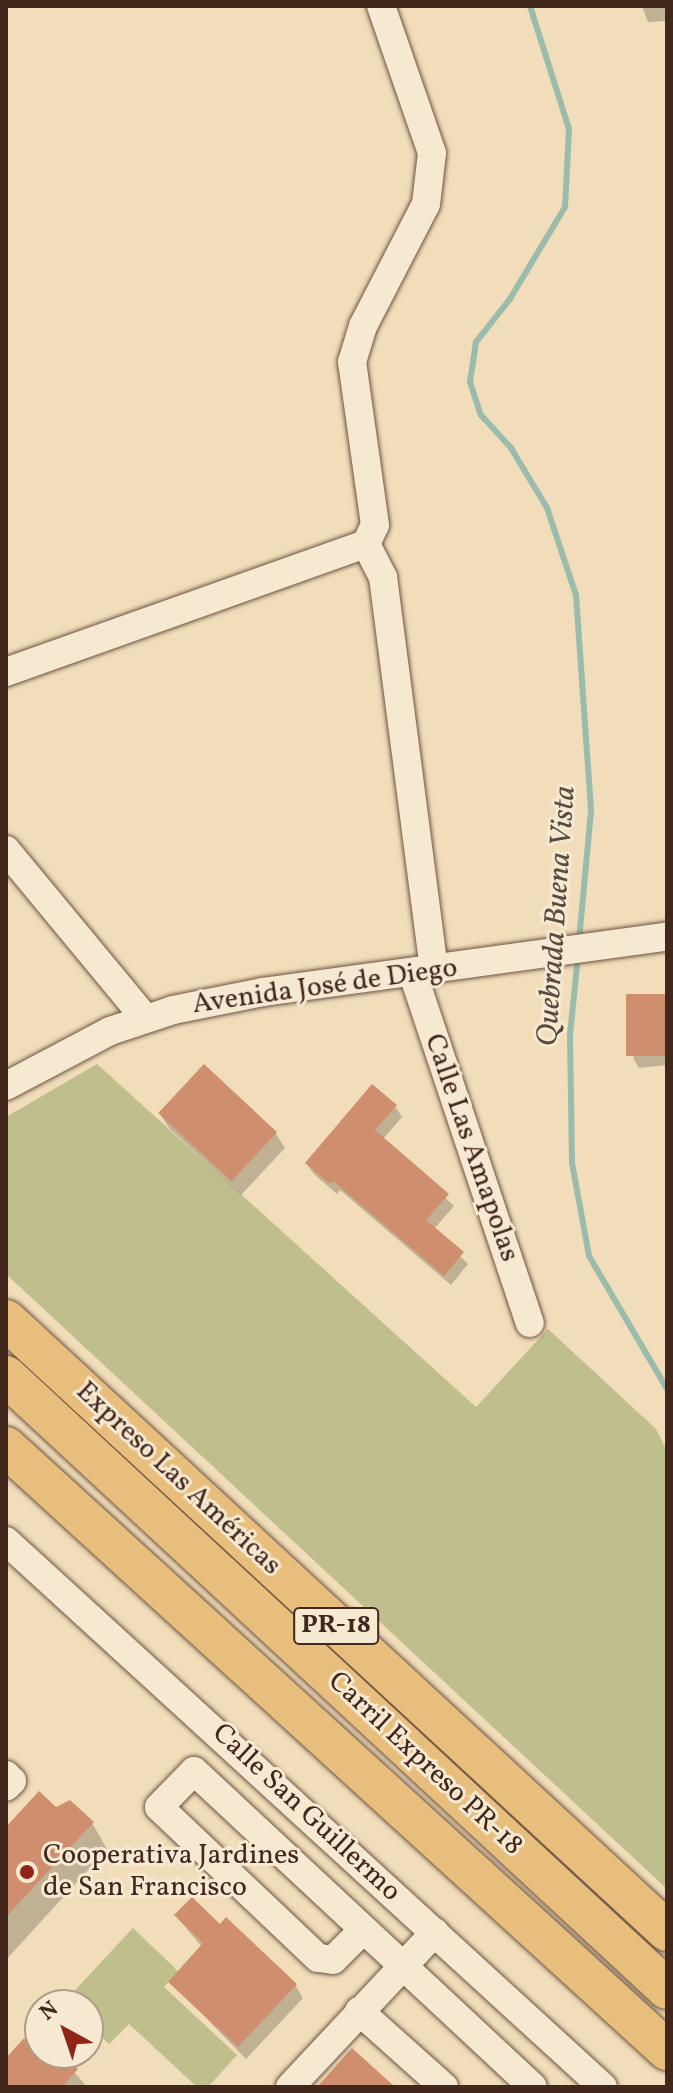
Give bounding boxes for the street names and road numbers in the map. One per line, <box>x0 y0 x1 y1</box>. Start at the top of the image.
street label: Avenida José de Diego <box>190 952 460 1022</box>
street label: Calle Las Amapolas <box>416 1030 526 1266</box>
street label: Expreso Las Américas <box>68 1375 288 1583</box>
road number: PR-18 <box>292 1604 380 1648</box>
street label: Carril Expreso PR-18 <box>321 1665 529 1863</box>
street label: Calle San Guillermo <box>205 1717 407 1909</box>

